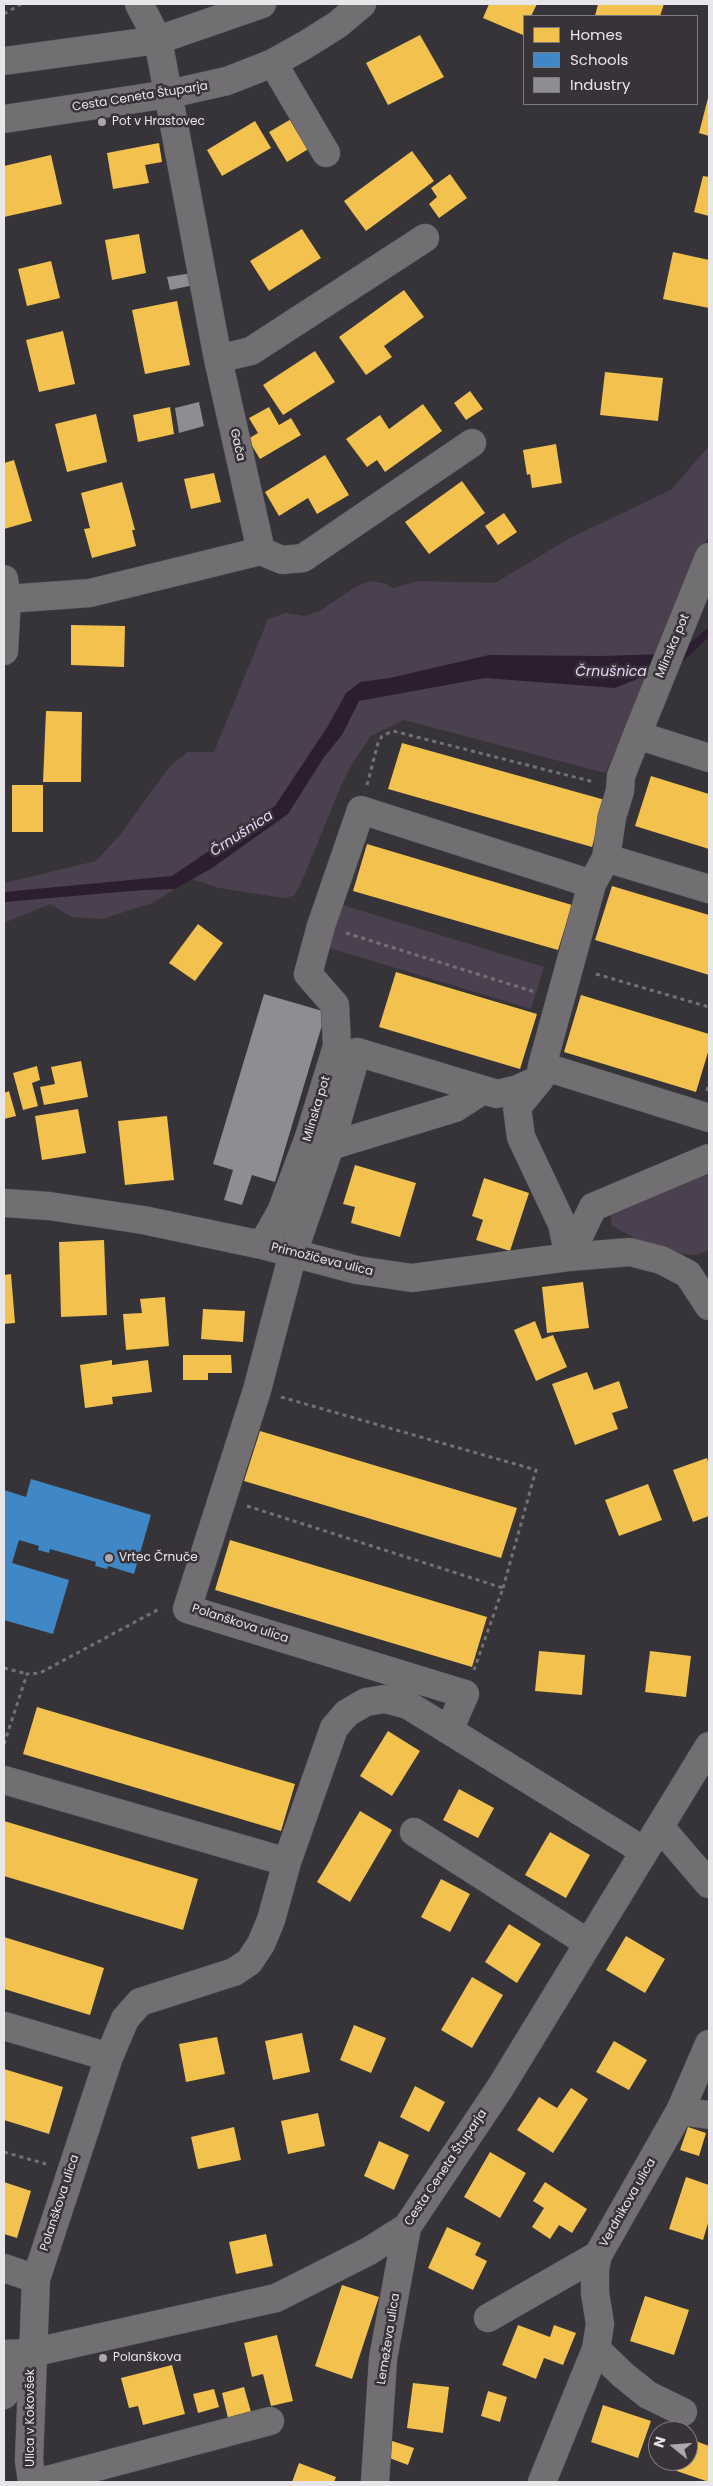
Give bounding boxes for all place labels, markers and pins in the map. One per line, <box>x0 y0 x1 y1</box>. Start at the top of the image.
place label: Pot v Hrastovec <box>112 115 205 129</box>
marker: Pot v Hrastovec <box>96 116 108 128</box>
place label: Vrtec Črnuče <box>119 1551 198 1565</box>
marker: Vrtec Črnuče <box>103 1552 115 1564</box>
place label: Polanškova <box>113 2351 181 2365</box>
marker: Polanškova <box>97 2352 109 2364</box>

